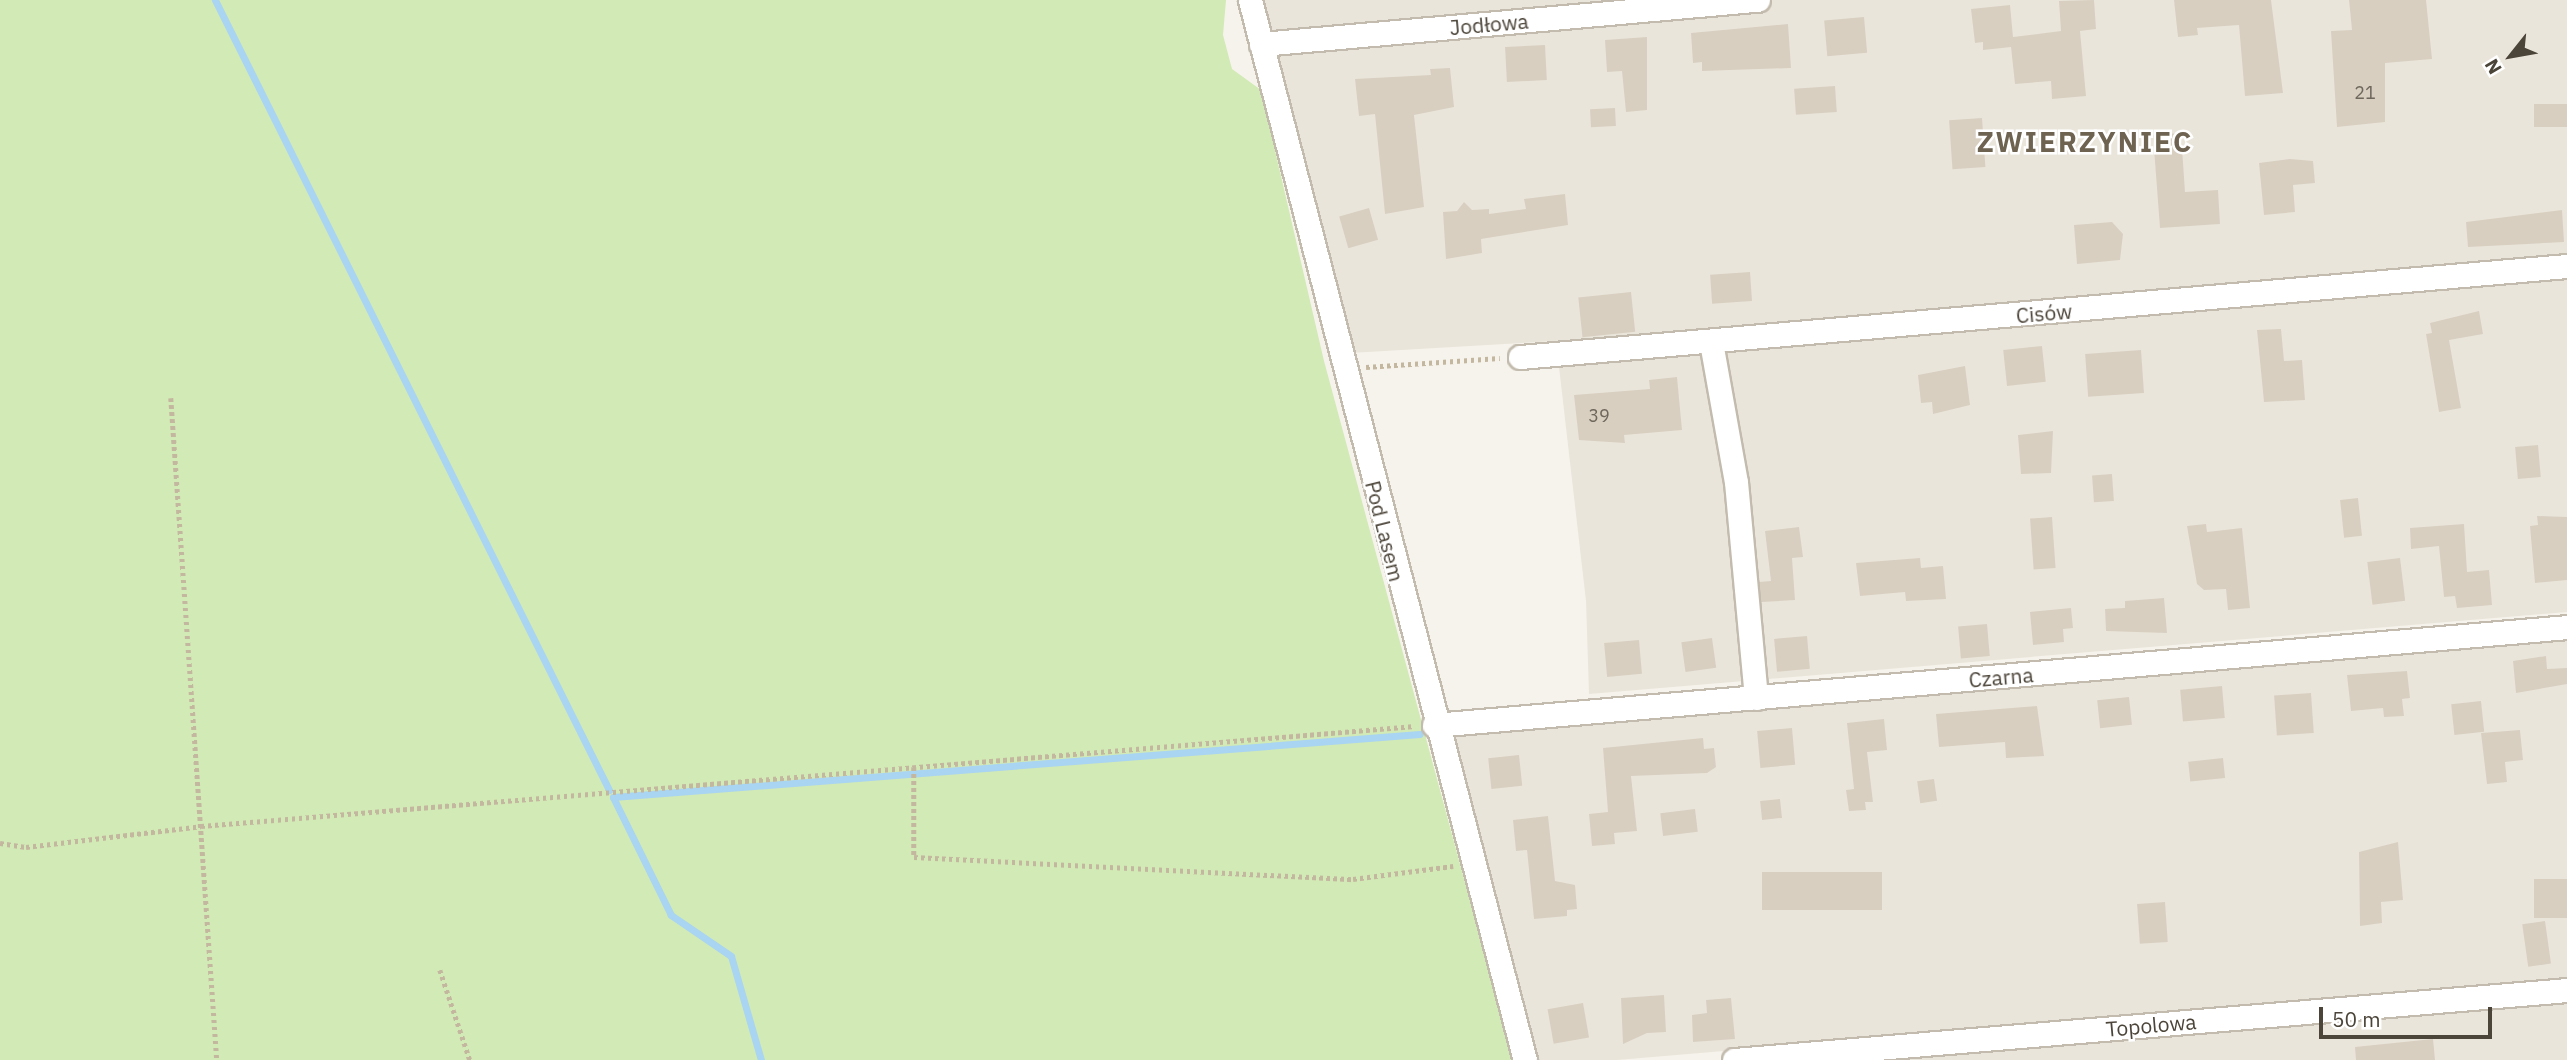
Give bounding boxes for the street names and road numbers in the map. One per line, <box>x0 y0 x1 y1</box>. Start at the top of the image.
street label: Jodłowa <box>1448 8 1530 40</box>
street label: Cisów <box>2015 298 2073 328</box>
street label: Pod Lasem <box>1360 478 1410 584</box>
street label: Czarna <box>1968 662 2034 692</box>
street label: Topolowa <box>2105 1008 2197 1042</box>

